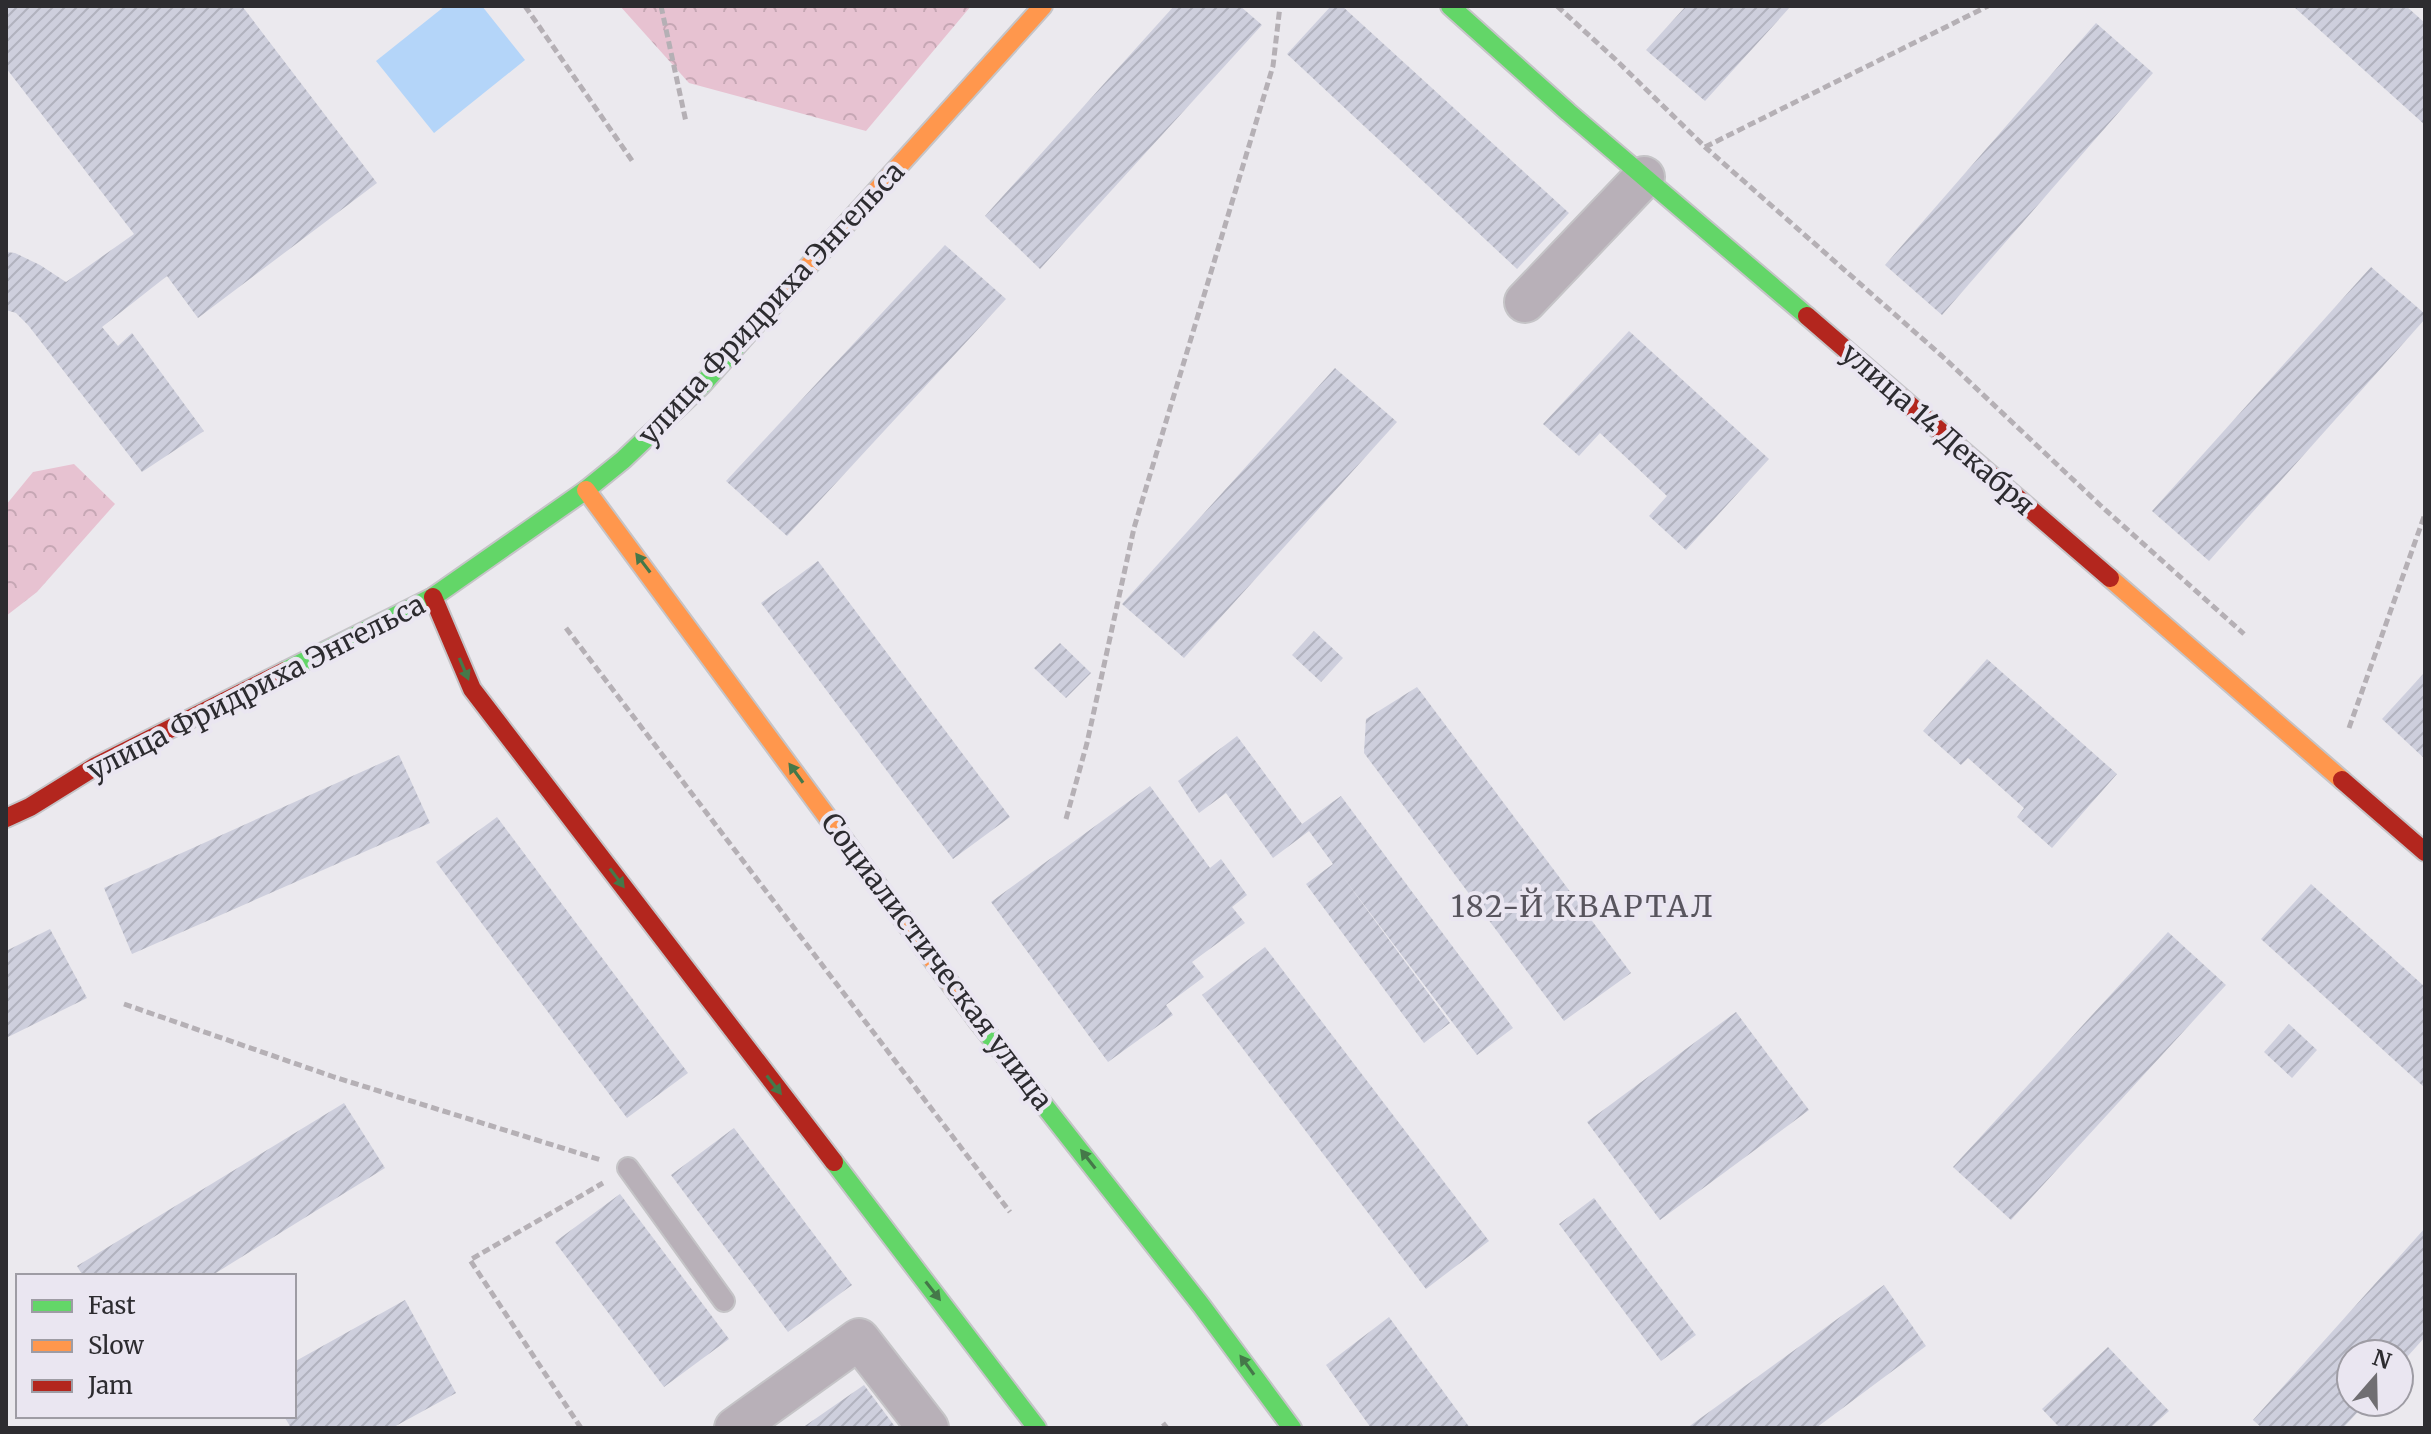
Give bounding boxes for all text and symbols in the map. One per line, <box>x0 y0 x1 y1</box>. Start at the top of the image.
street label: улица Фридриха Энгельса <box>630 154 912 452</box>
street label: улица 14 Декабря <box>1834 335 2042 523</box>
one-way arrow <box>636 553 652 573</box>
street label: улица Фридриха Энгельса <box>81 586 431 788</box>
one-way arrow <box>457 657 470 681</box>
one-way arrow <box>789 763 804 784</box>
street label: Социалистическая улица <box>813 805 1061 1117</box>
one-way arrow <box>608 868 624 889</box>
district label: 182-Й КВАРТАЛ <box>1451 887 1715 925</box>
one-way arrow <box>765 1075 782 1095</box>
one-way arrow <box>1080 1149 1096 1169</box>
legend <box>16 1274 296 1418</box>
one-way arrow <box>924 1281 940 1301</box>
text: Fast <box>88 1290 136 1321</box>
text: Slow <box>88 1330 144 1361</box>
north arrow <box>2335 1338 2415 1418</box>
text: N <box>2369 1343 2395 1376</box>
one-way arrow <box>1240 1354 1255 1375</box>
text: Jam <box>87 1370 133 1401</box>

